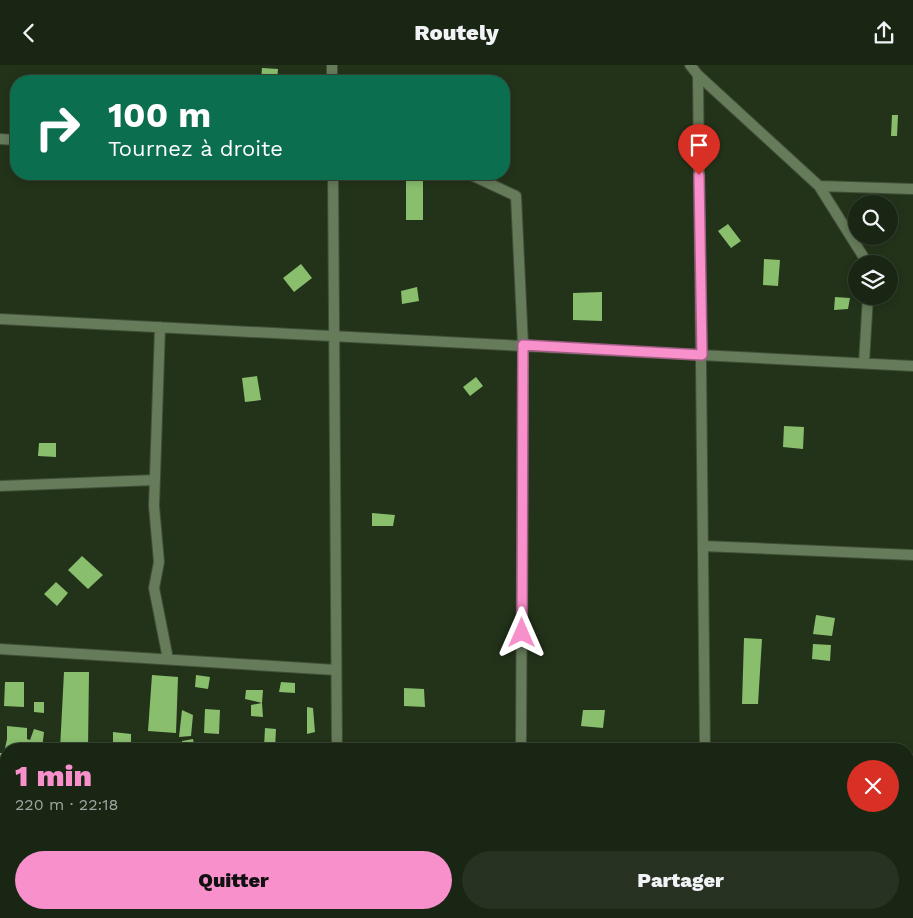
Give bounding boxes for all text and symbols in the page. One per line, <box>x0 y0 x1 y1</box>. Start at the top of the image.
icon: back <box>15 19 43 47</box>
icon: share <box>870 19 898 47</box>
text: Routely <box>414 20 499 45</box>
text: 100 m <box>108 94 211 136</box>
icon: right <box>25 95 90 160</box>
pin <box>678 124 720 175</box>
icon: arrive <box>685 131 713 159</box>
text: Tournez à droite <box>108 136 283 161</box>
map controls <box>848 195 898 305</box>
button: search <box>848 195 898 245</box>
button: layers <box>848 255 898 305</box>
position arrow <box>495 606 547 658</box>
text: 1 min <box>15 758 92 793</box>
button: close <box>847 760 899 812</box>
text: 220 m · 22:18 <box>15 795 118 814</box>
button: Quitter <box>15 851 452 909</box>
button: Partager <box>462 851 899 909</box>

